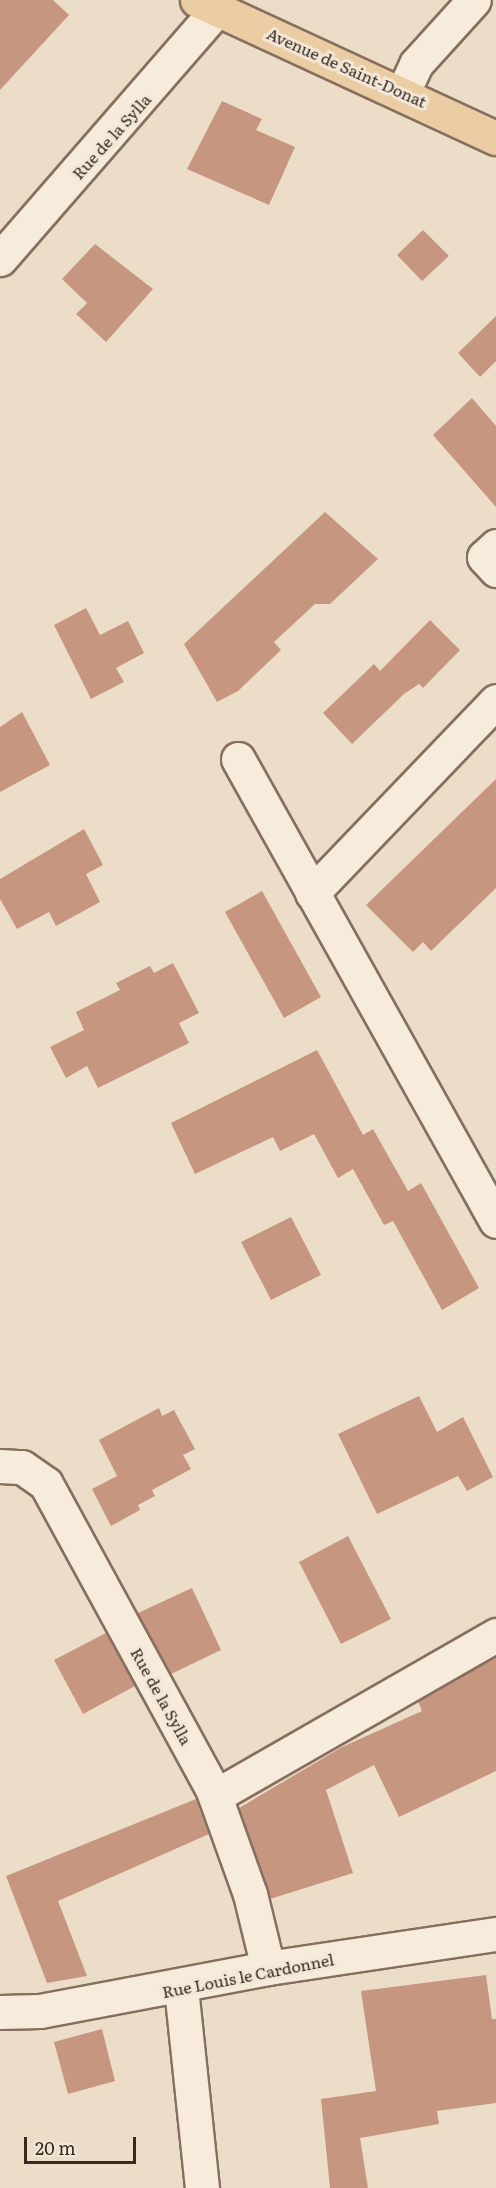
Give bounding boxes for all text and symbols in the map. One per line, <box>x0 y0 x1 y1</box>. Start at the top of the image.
street label: Avenue de Saint-Donat <box>264 23 430 111</box>
street label: Rue de la Sylla <box>68 89 154 183</box>
street label: Rue de la Sylla <box>127 1644 197 1748</box>
street label: Rue Louis le Cardonnel <box>160 1949 336 2001</box>
scale bar <box>27 2125 140 2163</box>
text: 20 m <box>35 2134 76 2161</box>

